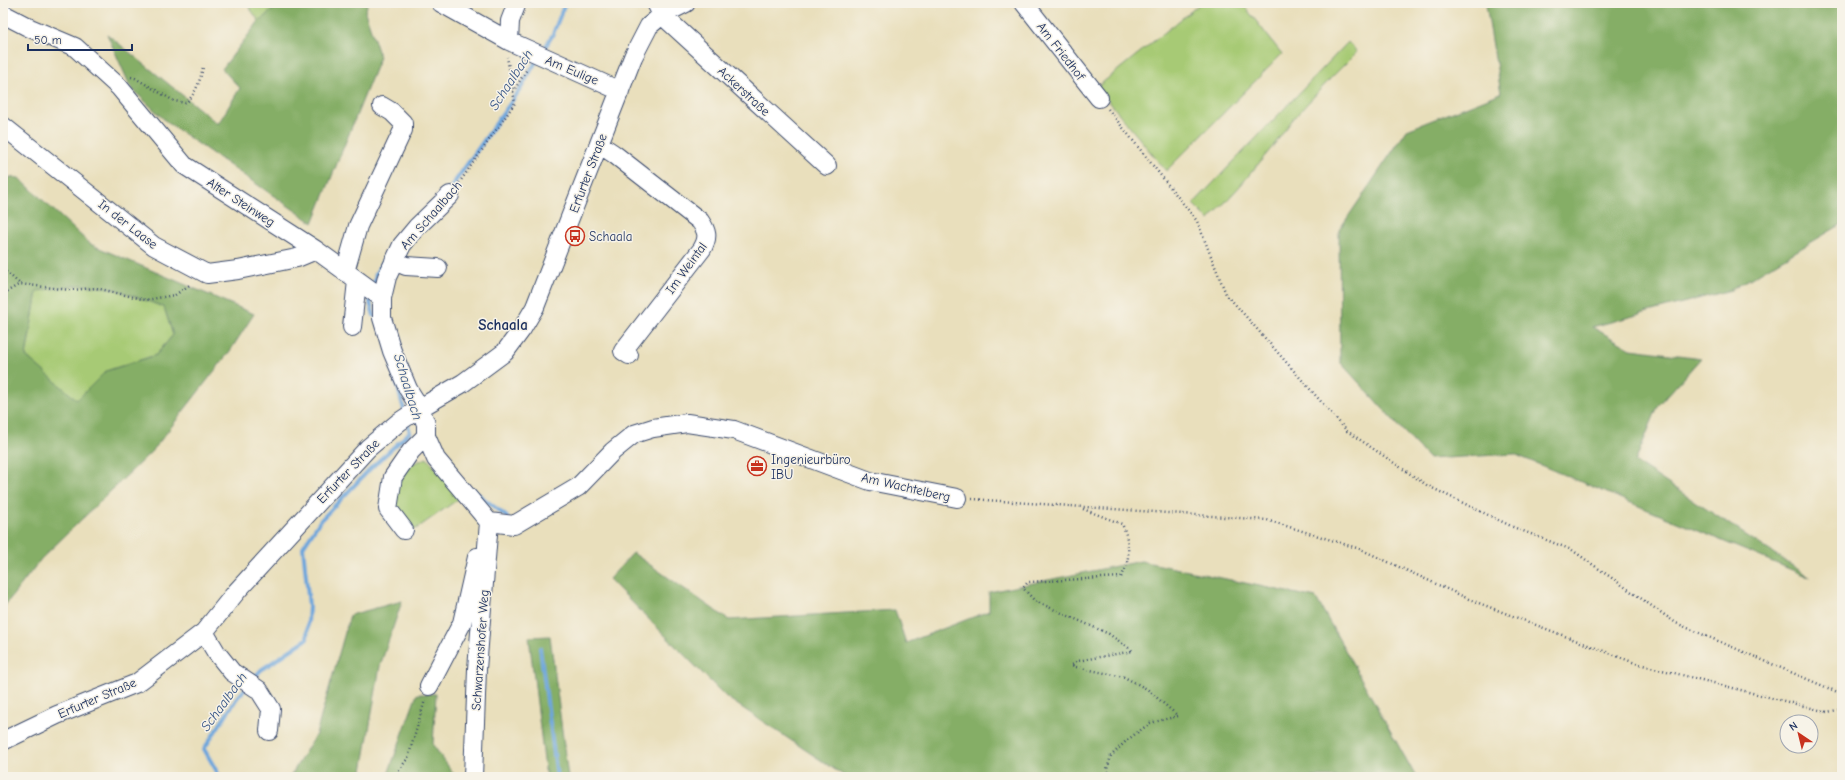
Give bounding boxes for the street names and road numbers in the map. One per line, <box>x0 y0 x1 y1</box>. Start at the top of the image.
street label: Am Friedhof <box>1034 19 1089 84</box>
street label: Am Eulige <box>543 52 601 88</box>
street label: Ackerstraße <box>715 63 773 119</box>
street label: Erfurter Straße <box>566 131 610 215</box>
street label: Alter Steinweg <box>204 175 278 229</box>
street label: Am Schaalbach <box>397 178 465 252</box>
street label: In der Laase <box>95 196 161 252</box>
street label: Im Weintal <box>662 239 710 297</box>
street label: Erfurter Straße <box>314 435 383 506</box>
street label: Am Wachtelberg <box>860 469 952 505</box>
street label: Schwarzenshofer Weg <box>468 589 492 711</box>
street label: Erfurter Straße <box>56 675 139 721</box>

